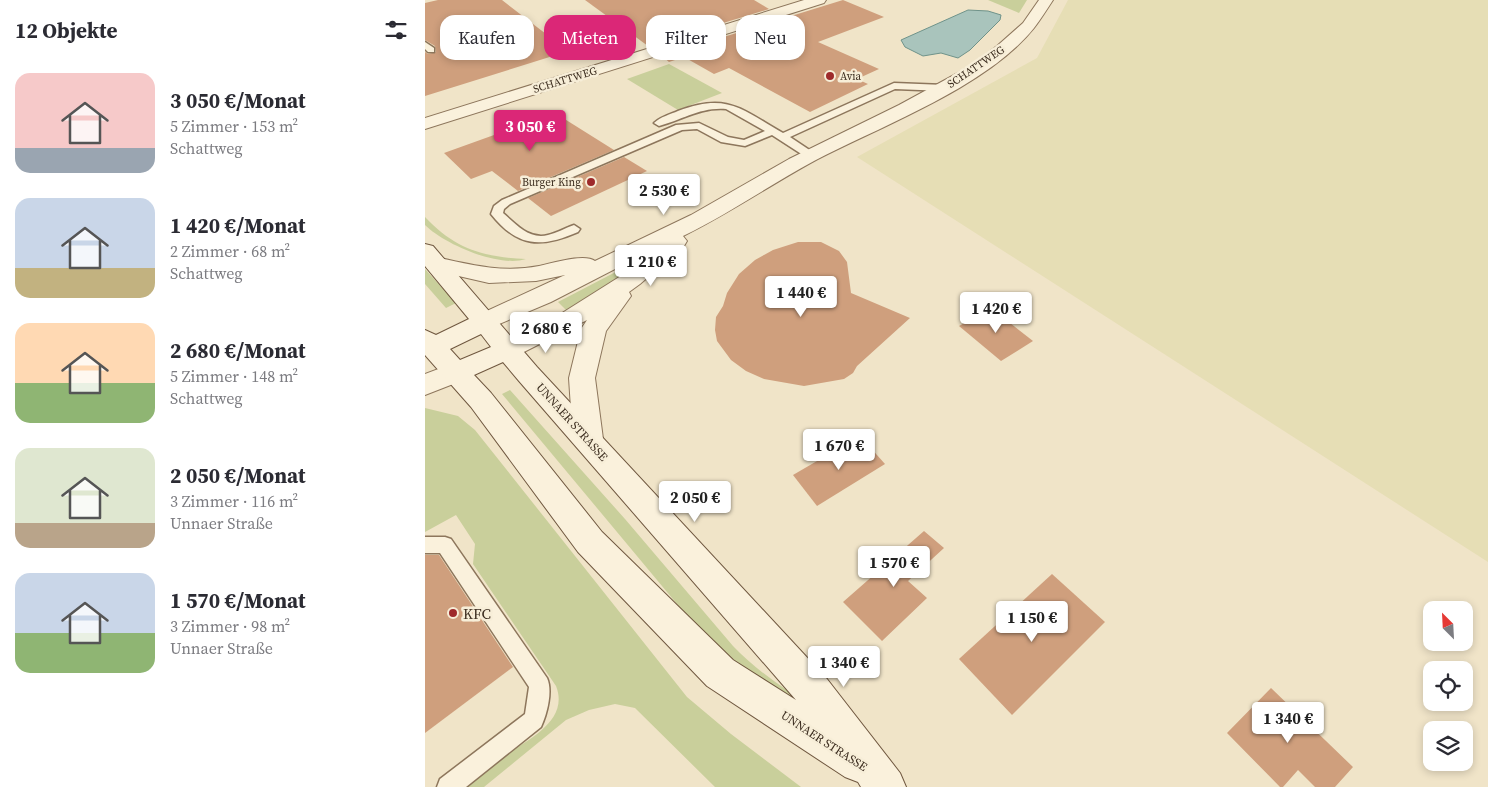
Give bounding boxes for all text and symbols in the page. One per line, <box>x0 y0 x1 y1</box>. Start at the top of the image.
chip: Kaufen <box>440 15 534 60</box>
chip: Mieten <box>544 15 636 60</box>
chip: Filter <box>646 15 726 60</box>
chip: Neu <box>736 15 805 60</box>
text: 12 Objekte <box>15 16 117 45</box>
icon: filters <box>382 16 410 44</box>
street label: SCHATTWEG <box>944 42 1008 92</box>
street label: SCHATTWEG <box>531 63 599 97</box>
place label: Avia <box>840 69 861 84</box>
marker: Avia <box>824 70 836 82</box>
text: 3 050 €/Monat <box>170 86 306 115</box>
icon: home <box>55 93 115 153</box>
pin: 3 050 € <box>484 110 576 152</box>
text: 5 Zimmer · 153 m² <box>170 115 298 137</box>
text: 3 050 € <box>505 115 555 137</box>
text: Schattweg <box>170 137 243 159</box>
pin: 2 530 € <box>618 174 710 216</box>
place label: Burger King <box>522 175 581 190</box>
marker: Burger King <box>585 176 597 188</box>
text: 2 530 € <box>639 179 689 201</box>
text: 1 420 €/Monat <box>170 211 306 240</box>
icon: home <box>55 218 115 278</box>
text: 2 Zimmer · 68 m² <box>170 240 290 262</box>
pin: 1 210 € <box>605 244 697 287</box>
text: 1 210 € <box>626 250 676 272</box>
text: Schattweg <box>170 262 243 284</box>
pin: 1 440 € <box>755 276 847 318</box>
text: 1 440 € <box>776 281 826 303</box>
pin: 1 420 € <box>950 292 1042 334</box>
text: 1 420 € <box>971 297 1021 319</box>
pin: 2 680 € <box>500 312 592 354</box>
text: 2 680 € <box>521 317 571 339</box>
text: 2 680 €/Monat <box>170 336 306 365</box>
icon: home <box>55 343 115 403</box>
text: 5 Zimmer · 148 m² <box>170 365 298 387</box>
street label: UNNAER STRASSE <box>533 380 611 464</box>
text: Schattweg <box>170 387 243 409</box>
pin: 1 670 € <box>793 428 885 471</box>
text: 1 670 € <box>814 434 864 456</box>
text: 2 050 €/Monat <box>170 461 306 490</box>
icon: home <box>55 468 115 528</box>
pin: 2 050 € <box>649 480 741 523</box>
text: 2 050 € <box>670 486 720 508</box>
text: 3 Zimmer · 116 m² <box>170 490 298 512</box>
text: Unnaer Straße <box>170 512 273 534</box>
pin: 1 570 € <box>848 546 940 588</box>
text: 1 570 € <box>869 551 919 573</box>
text: 1 570 €/Monat <box>170 586 306 615</box>
icon: home <box>55 593 115 653</box>
pin: 1 150 € <box>986 600 1078 643</box>
north arrow <box>1423 601 1473 651</box>
map controls <box>1423 601 1473 771</box>
place label: KFC <box>463 603 491 624</box>
text: 1 150 € <box>1007 606 1057 628</box>
marker: KFC <box>447 607 459 619</box>
text: 3 Zimmer · 98 m² <box>170 615 290 637</box>
text: Unnaer Straße <box>170 637 273 659</box>
pin: 1 340 € <box>798 646 890 688</box>
text: 1 340 € <box>819 651 869 673</box>
button: locate <box>1423 661 1473 711</box>
pin: 1 340 € <box>1242 702 1334 744</box>
street label: UNNAER STRASSE <box>778 707 870 775</box>
text: 1 340 € <box>1263 707 1313 729</box>
button: layers <box>1423 721 1473 771</box>

